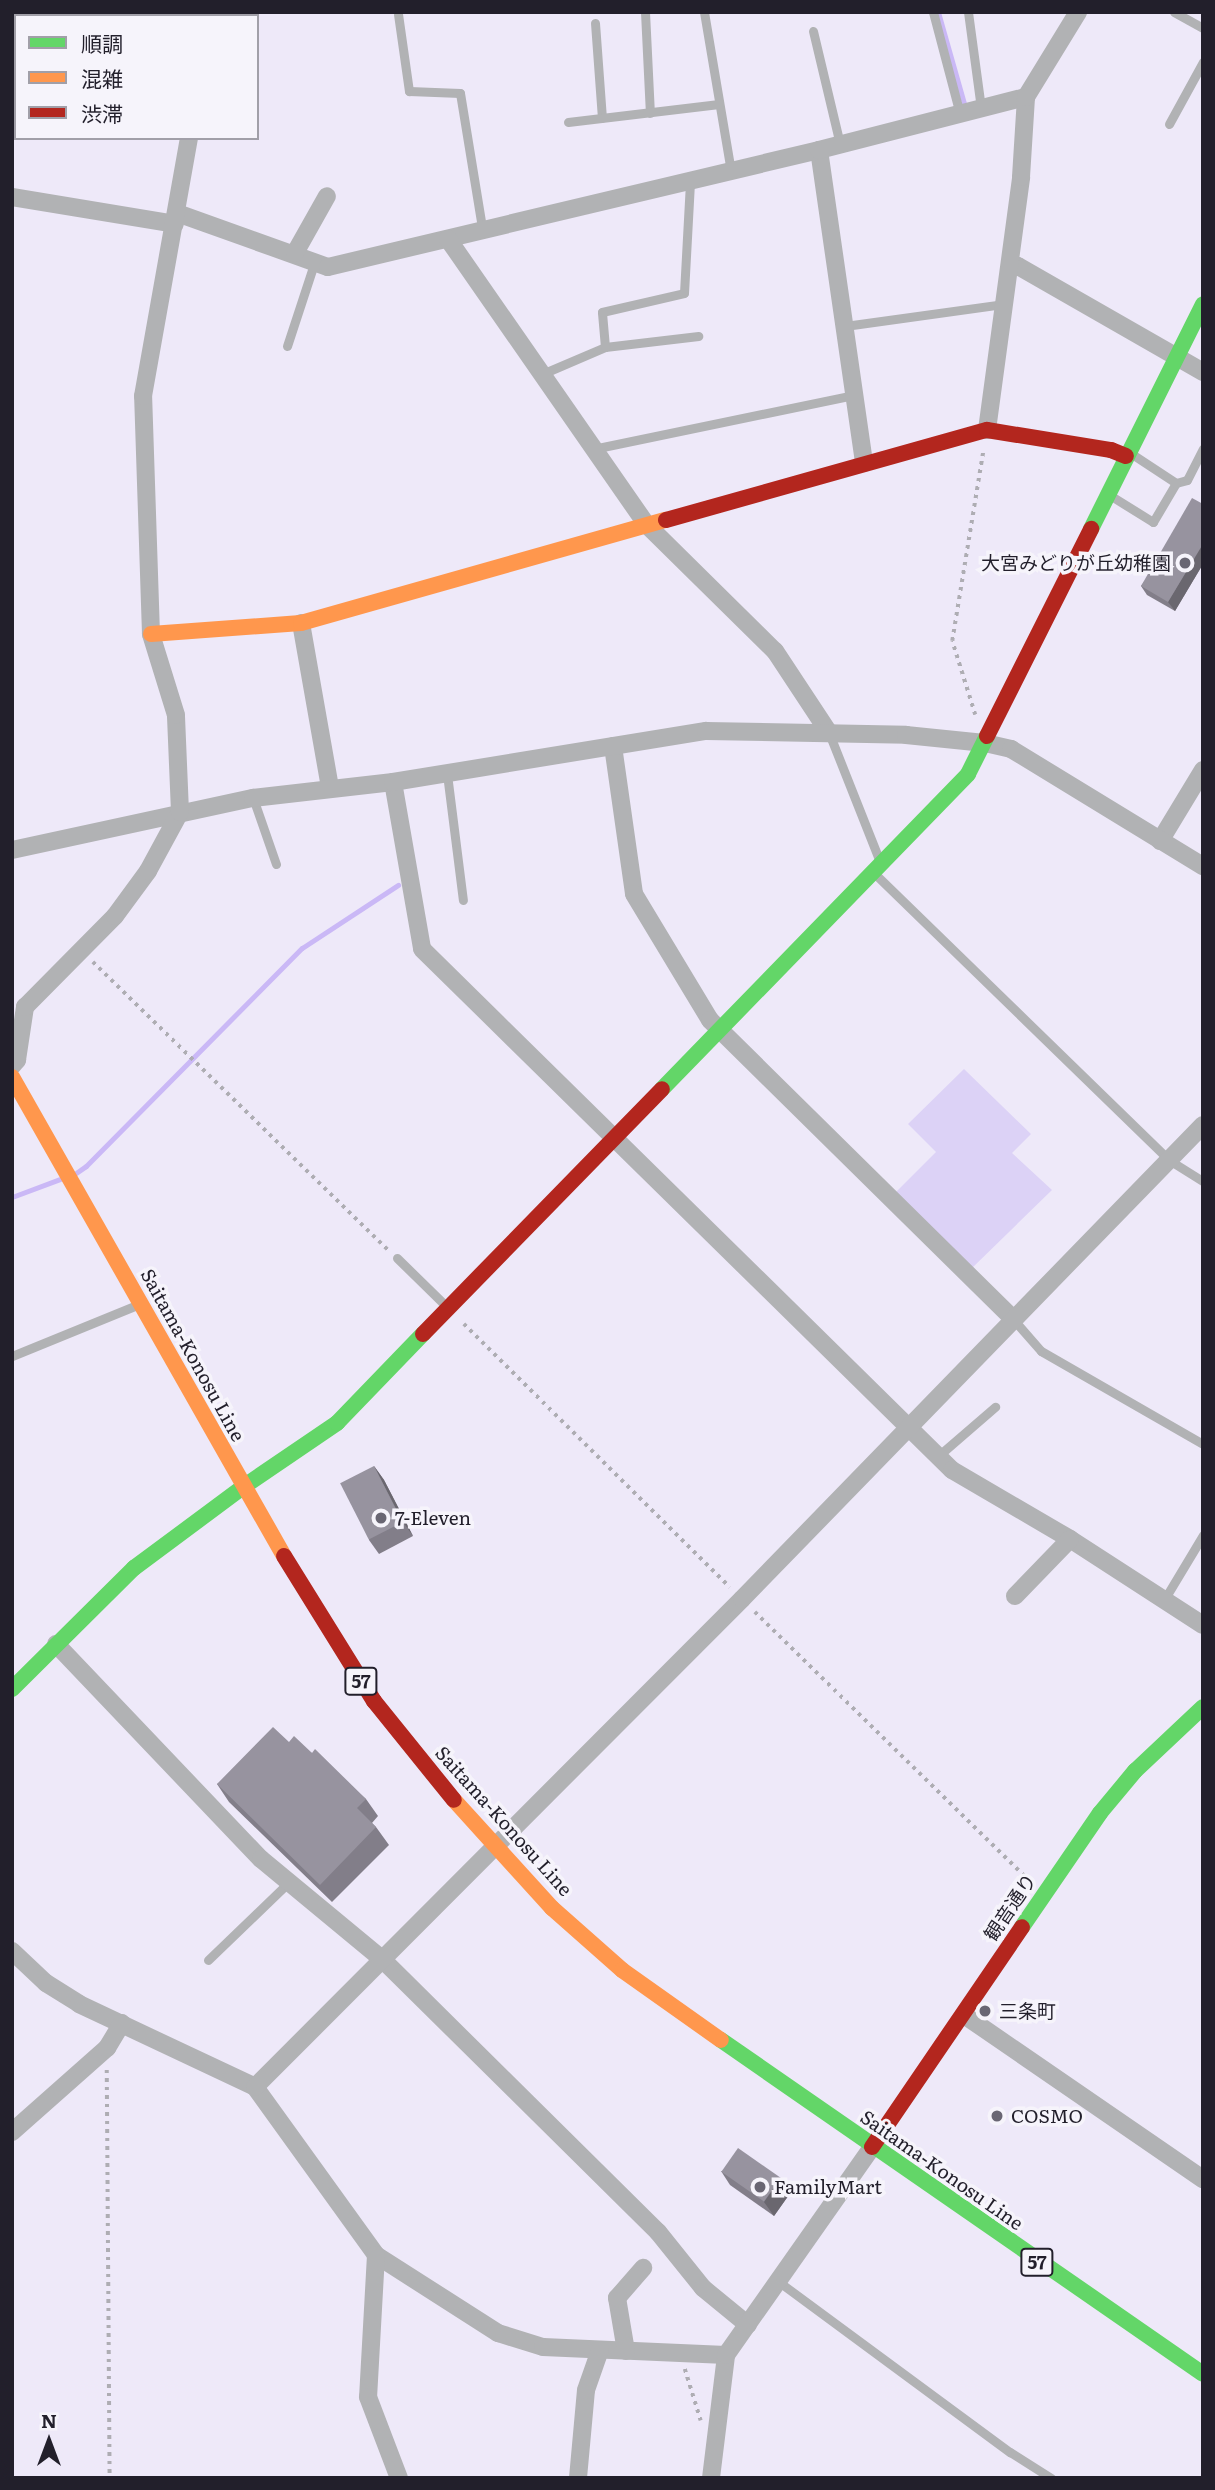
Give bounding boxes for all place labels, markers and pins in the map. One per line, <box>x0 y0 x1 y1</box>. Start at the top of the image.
place label: 大宮みどりが丘幼稚園 <box>981 552 1171 574</box>
marker: 大宮みどりが丘幼稚園 <box>1177 555 1193 571</box>
place label: 7-Eleven <box>395 1507 471 1529</box>
marker: 7-Eleven <box>373 1510 389 1526</box>
place label: 三条町 <box>999 2000 1056 2022</box>
marker: 三条町 <box>977 2003 993 2019</box>
place label: COSMO <box>1011 2105 1083 2127</box>
marker: COSMO <box>989 2108 1005 2124</box>
place label: FamilyMart <box>774 2176 882 2198</box>
marker: FamilyMart <box>752 2179 768 2195</box>

